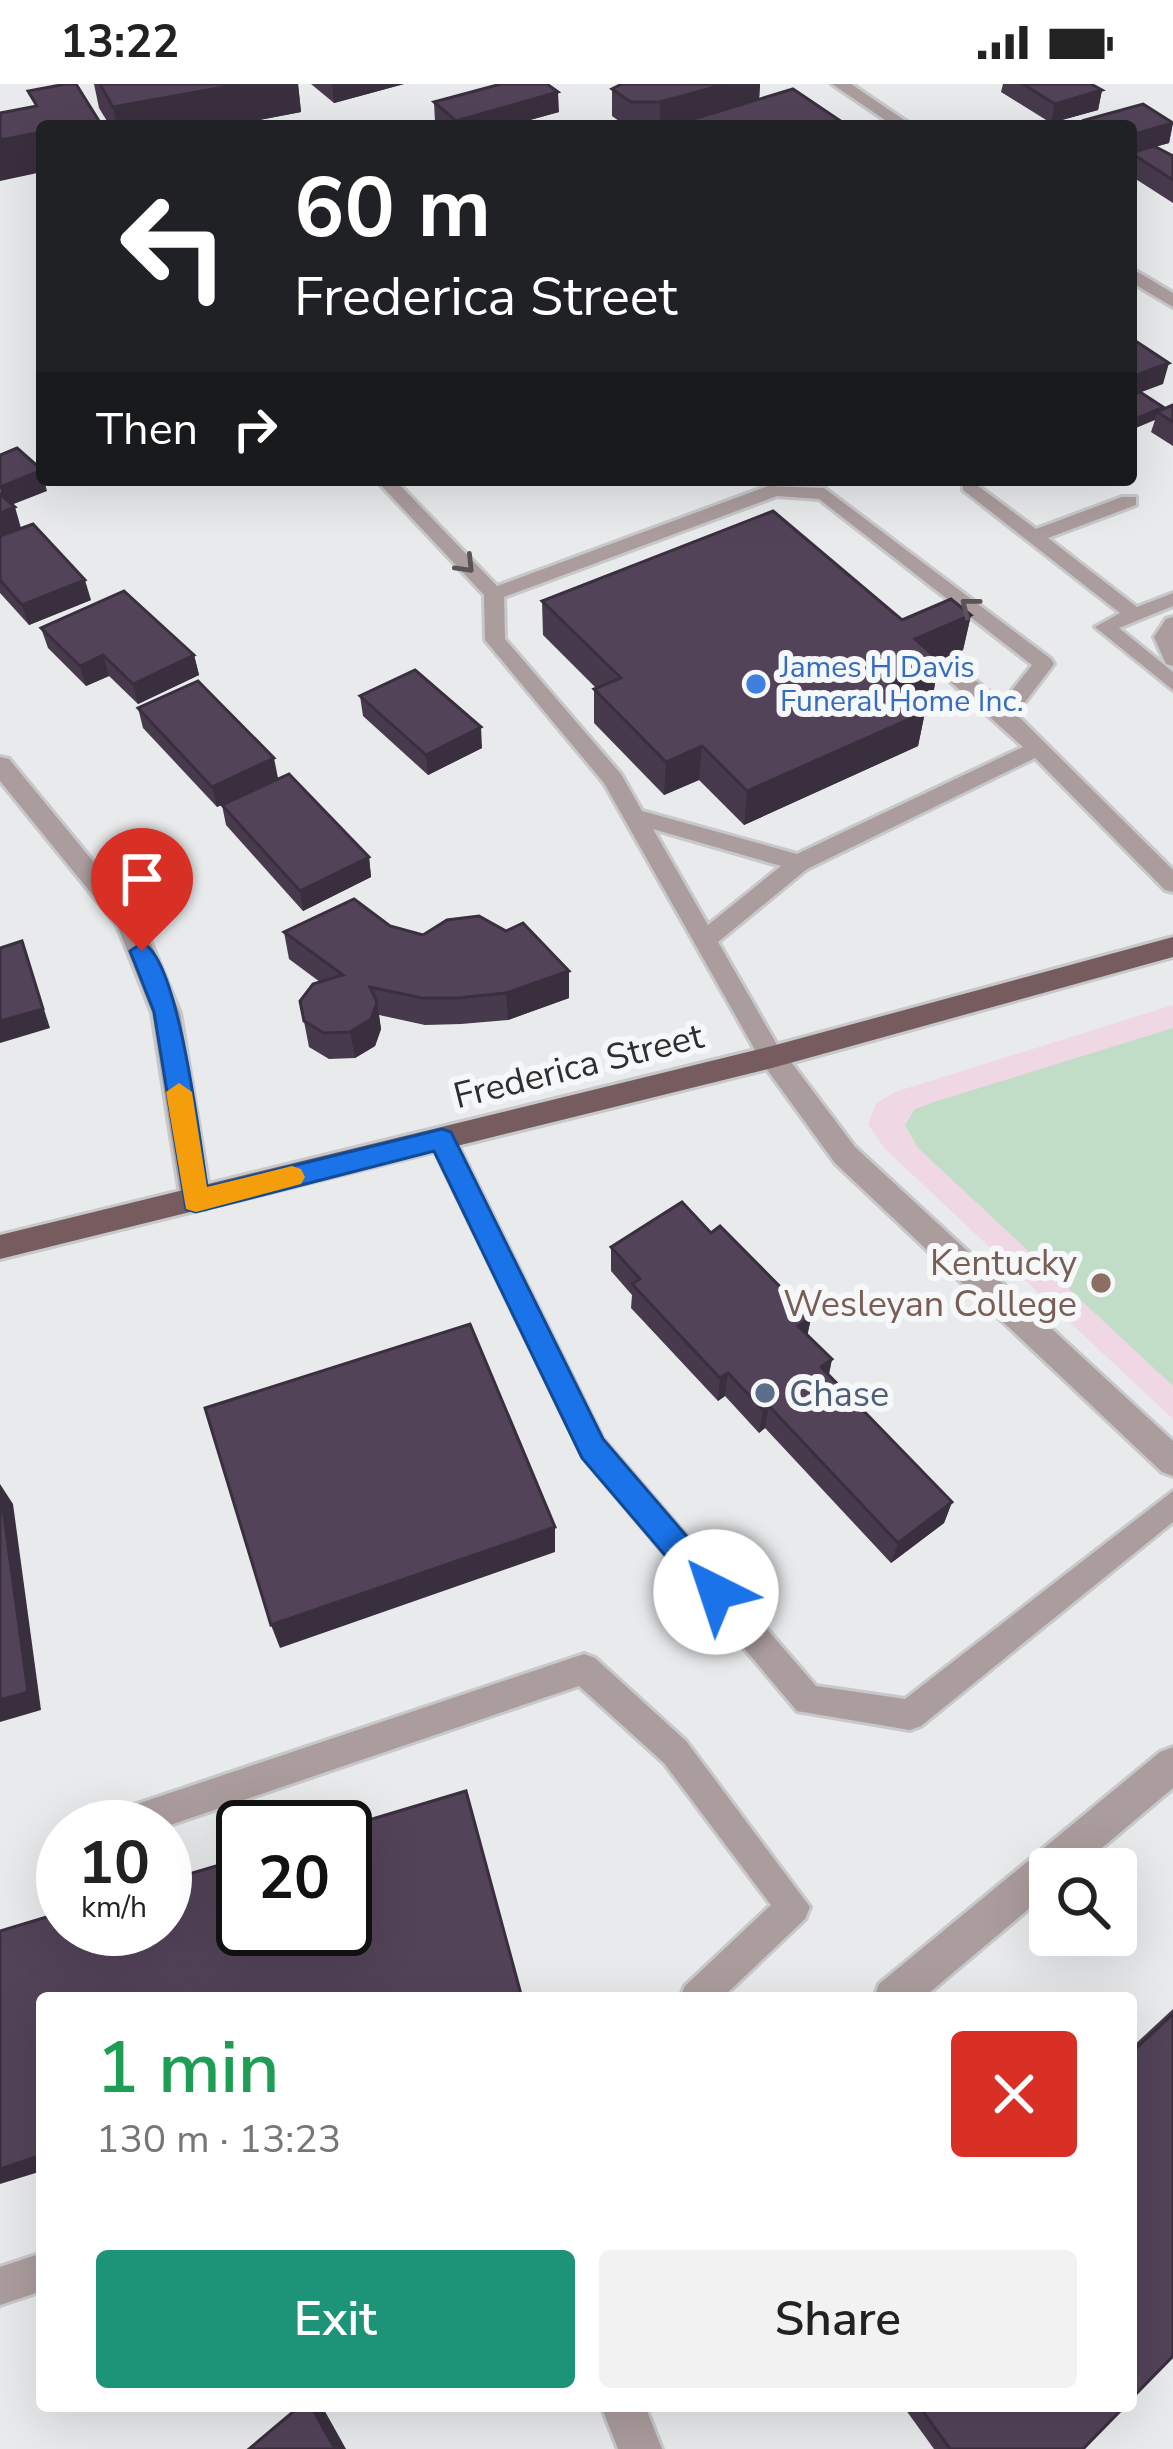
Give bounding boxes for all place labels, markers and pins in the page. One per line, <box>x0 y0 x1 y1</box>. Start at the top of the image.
place label: James H Davis Funeral Home Inc. <box>779 647 1024 722</box>
marker: James H Davis Funeral Home Inc. <box>743 671 769 697</box>
pin <box>91 828 193 951</box>
place label: Kentucky Wesleyan College <box>783 1239 1077 1329</box>
marker: Kentucky Wesleyan College <box>1088 1270 1114 1296</box>
place label: Chase <box>789 1370 889 1419</box>
marker: Chase <box>752 1380 778 1406</box>

